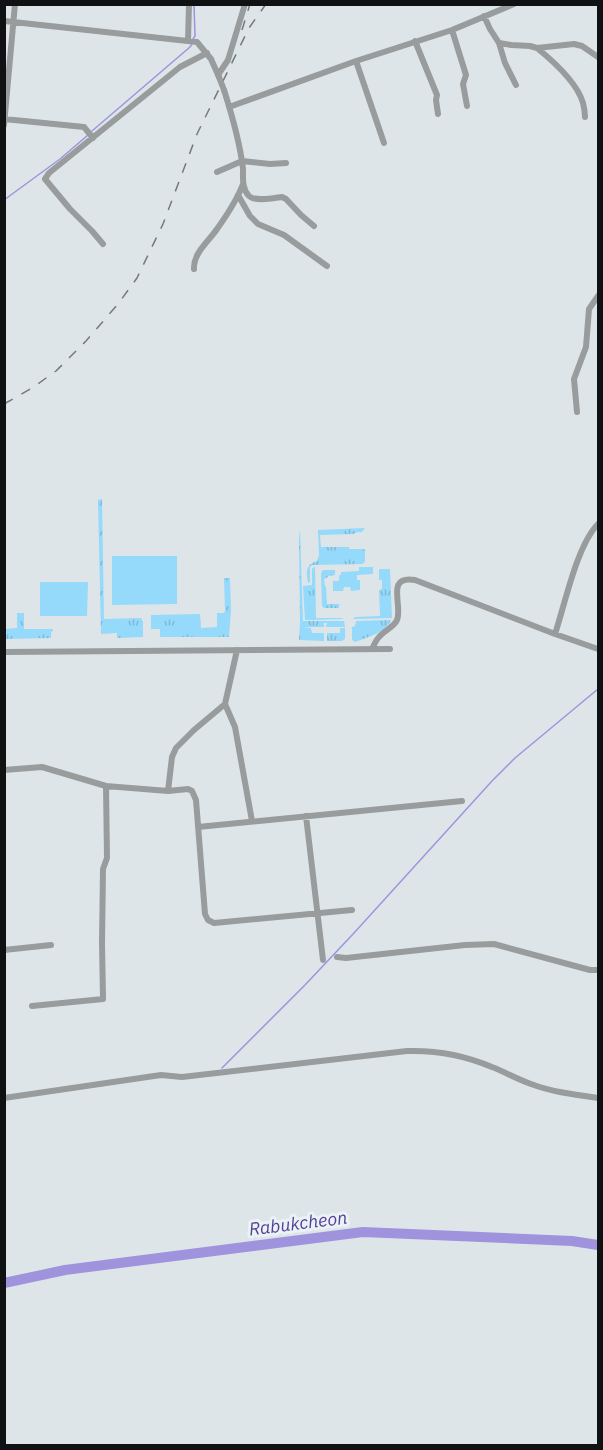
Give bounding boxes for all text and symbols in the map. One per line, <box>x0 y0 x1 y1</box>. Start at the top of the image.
water label: Rabukcheon <box>248 1206 348 1240</box>

